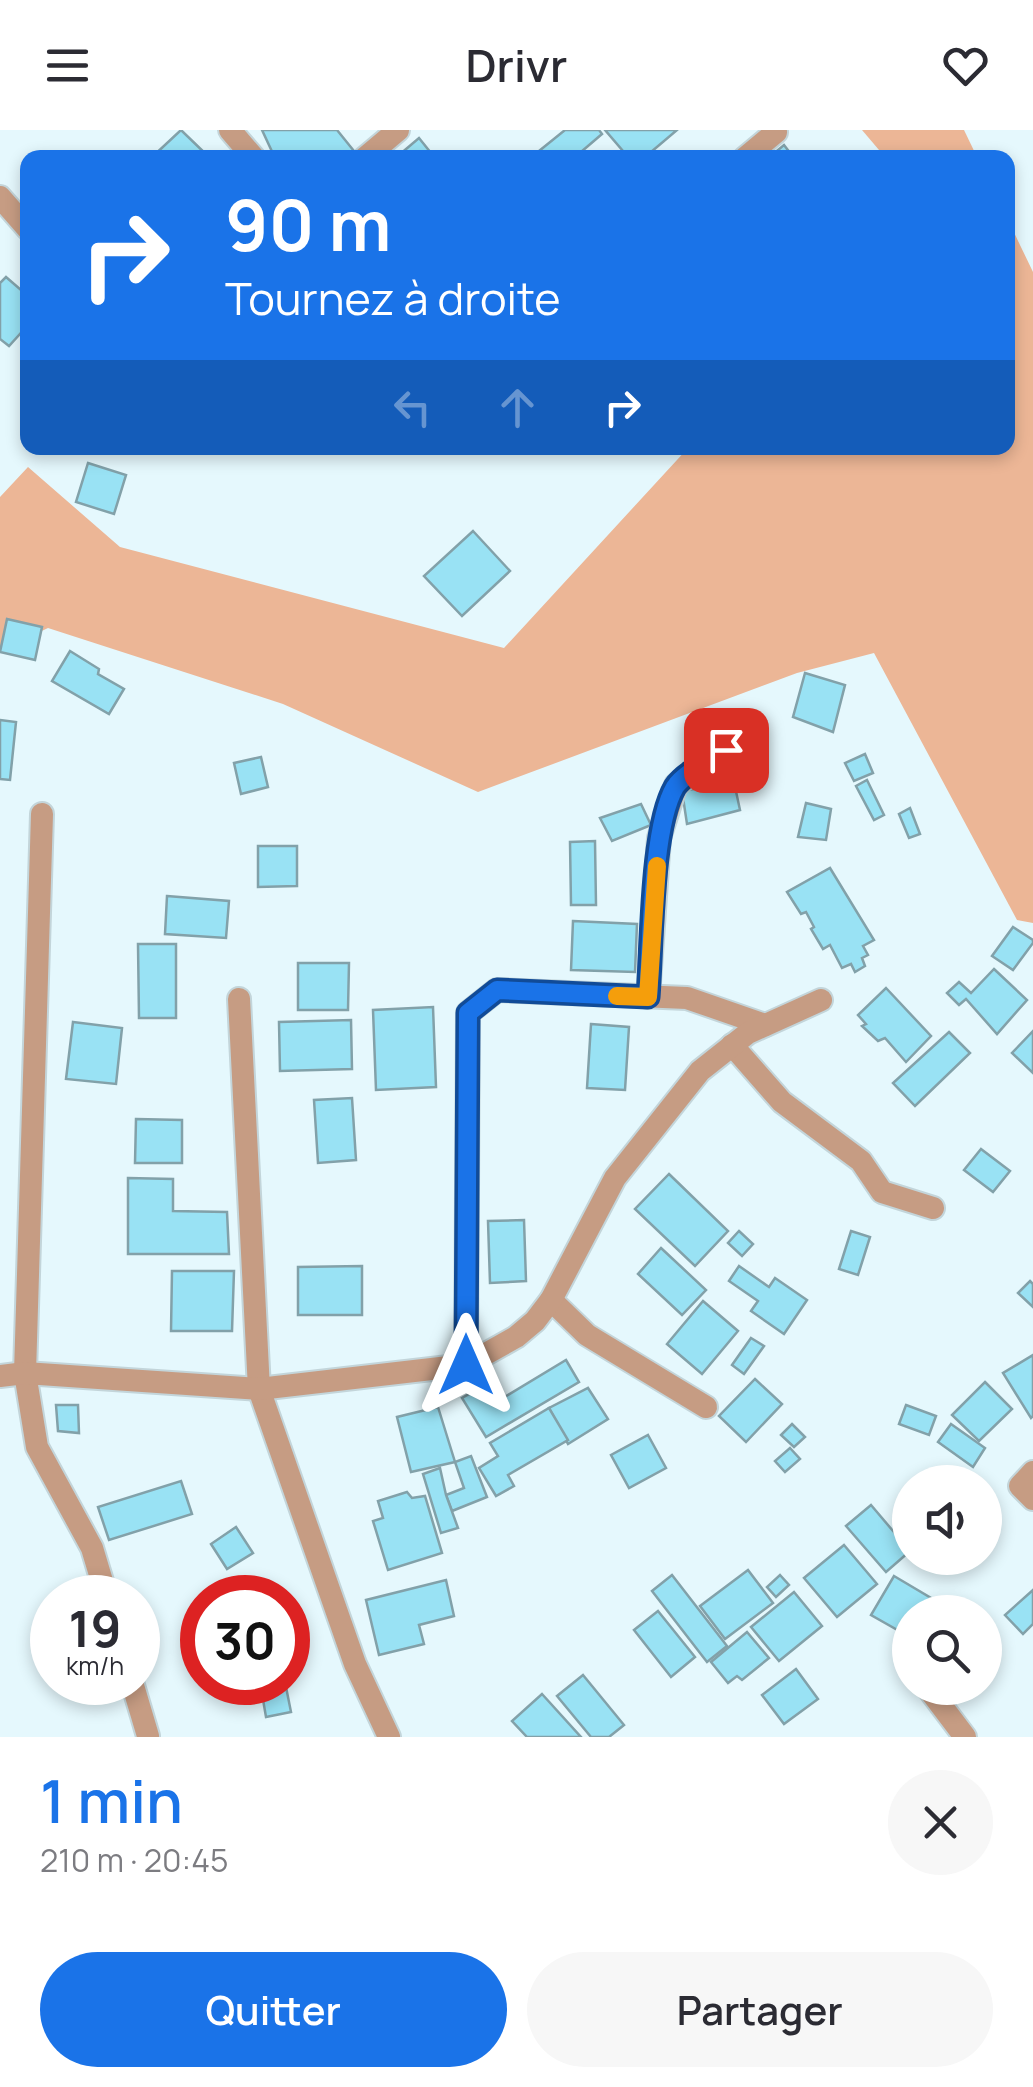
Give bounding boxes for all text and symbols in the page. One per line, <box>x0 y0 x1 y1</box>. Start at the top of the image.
text: Drivr <box>466 34 567 96</box>
icon: menu <box>40 38 95 93</box>
icon: heart <box>938 38 993 93</box>
text: 90 m <box>225 176 392 272</box>
icon: right <box>60 190 190 320</box>
text: Tournez à droite <box>225 267 561 329</box>
icon: left <box>385 380 440 435</box>
icon: ahead <box>490 380 545 435</box>
icon: right <box>595 380 650 435</box>
pin <box>684 708 769 793</box>
icon: arrive <box>699 723 754 778</box>
position arrow <box>414 1313 518 1417</box>
map controls <box>892 1465 1002 1705</box>
button: sound <box>892 1465 1002 1575</box>
speed limit sign: 30 <box>180 1575 310 1705</box>
text: 19 <box>69 1594 121 1662</box>
button: search <box>892 1595 1002 1705</box>
text: km/h <box>66 1648 124 1683</box>
text: 1 min <box>40 1759 183 1841</box>
button: close <box>888 1770 993 1875</box>
text: 210 m · 20:45 <box>40 1838 229 1882</box>
button: Quitter <box>40 1952 507 2067</box>
button: Partager <box>527 1952 993 2067</box>

